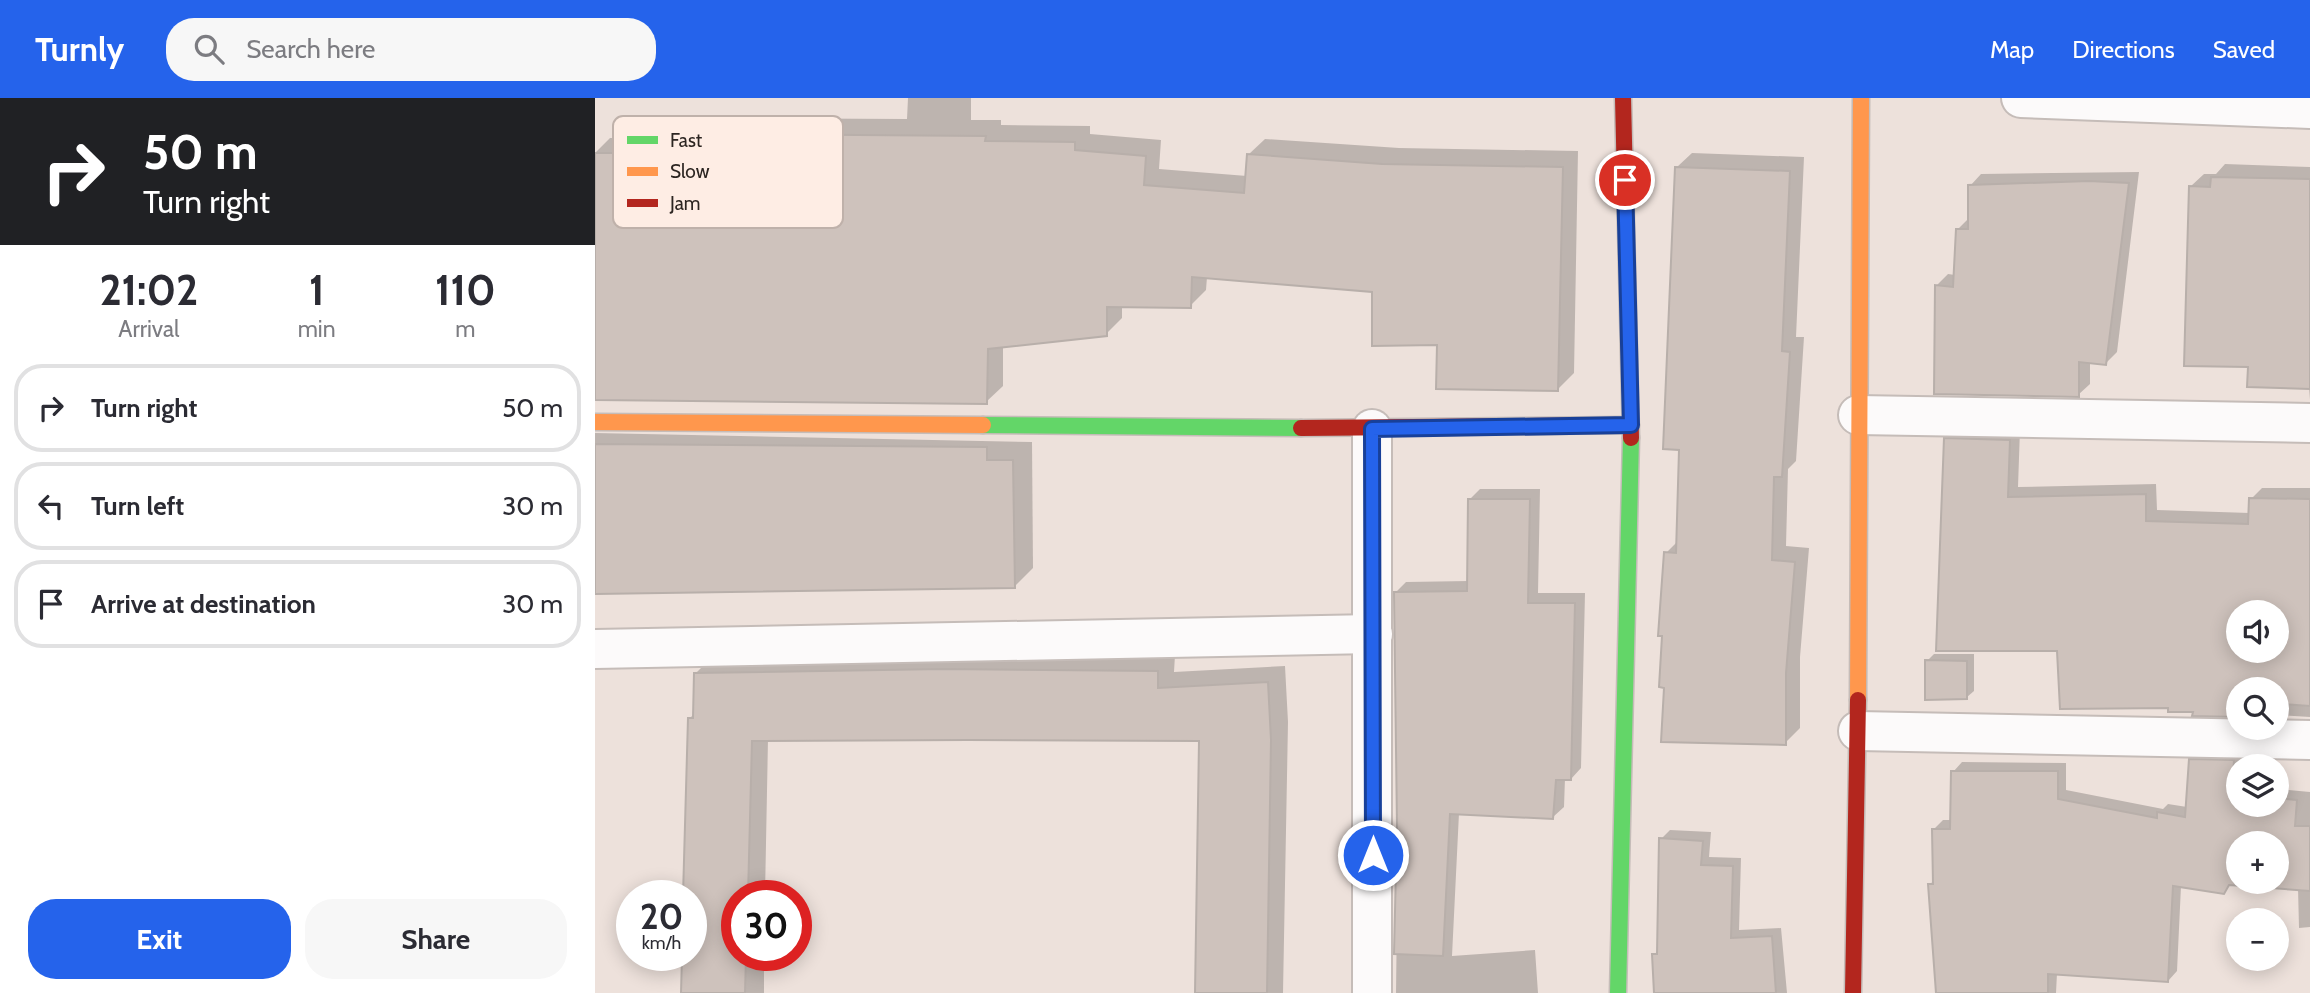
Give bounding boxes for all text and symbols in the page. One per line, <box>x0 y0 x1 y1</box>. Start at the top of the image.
search box <box>166 18 656 81</box>
text: Turnly <box>35 29 124 69</box>
icon: search <box>190 30 228 68</box>
text: Search here <box>246 33 375 65</box>
text: Map <box>1990 35 2034 64</box>
text: Directions <box>2072 35 2175 64</box>
text: Saved <box>2213 35 2275 64</box>
legend <box>613 116 843 228</box>
text: 50 m <box>143 122 258 181</box>
icon: right <box>28 126 119 217</box>
text: Fast <box>670 129 703 152</box>
pin <box>1595 150 1655 210</box>
text: Slow <box>670 160 710 183</box>
icon: arrive <box>1606 161 1644 199</box>
text: Turn right <box>143 182 270 221</box>
text: Jam <box>669 192 700 215</box>
text: 21:02 <box>99 264 198 316</box>
text: 1 <box>309 264 324 316</box>
text: 110 <box>435 264 496 316</box>
text: Arrival <box>118 315 179 343</box>
text: min <box>298 315 336 343</box>
text: m <box>455 315 475 343</box>
icon: right <box>32 389 70 427</box>
text: Turn right <box>91 392 197 424</box>
text: 50 m <box>502 392 563 424</box>
icon: left <box>32 487 70 525</box>
text: Turn left <box>91 490 184 522</box>
text: 30 m <box>502 490 563 522</box>
icon: arrive <box>32 585 70 623</box>
text: Arrive at destination <box>91 588 316 620</box>
text: 30 m <box>502 588 563 620</box>
map controls <box>2226 600 2289 971</box>
button: sound <box>2226 600 2289 663</box>
button: search <box>2226 677 2289 740</box>
button: layers <box>2226 754 2289 817</box>
position arrow <box>1336 818 1410 892</box>
button: + <box>2226 831 2289 894</box>
speed limit sign: 30 <box>721 880 812 971</box>
text: 20 <box>640 895 683 938</box>
button: Exit <box>28 899 291 979</box>
button: Share <box>305 899 567 979</box>
button: − <box>2226 908 2289 971</box>
text: km/h <box>642 932 681 954</box>

